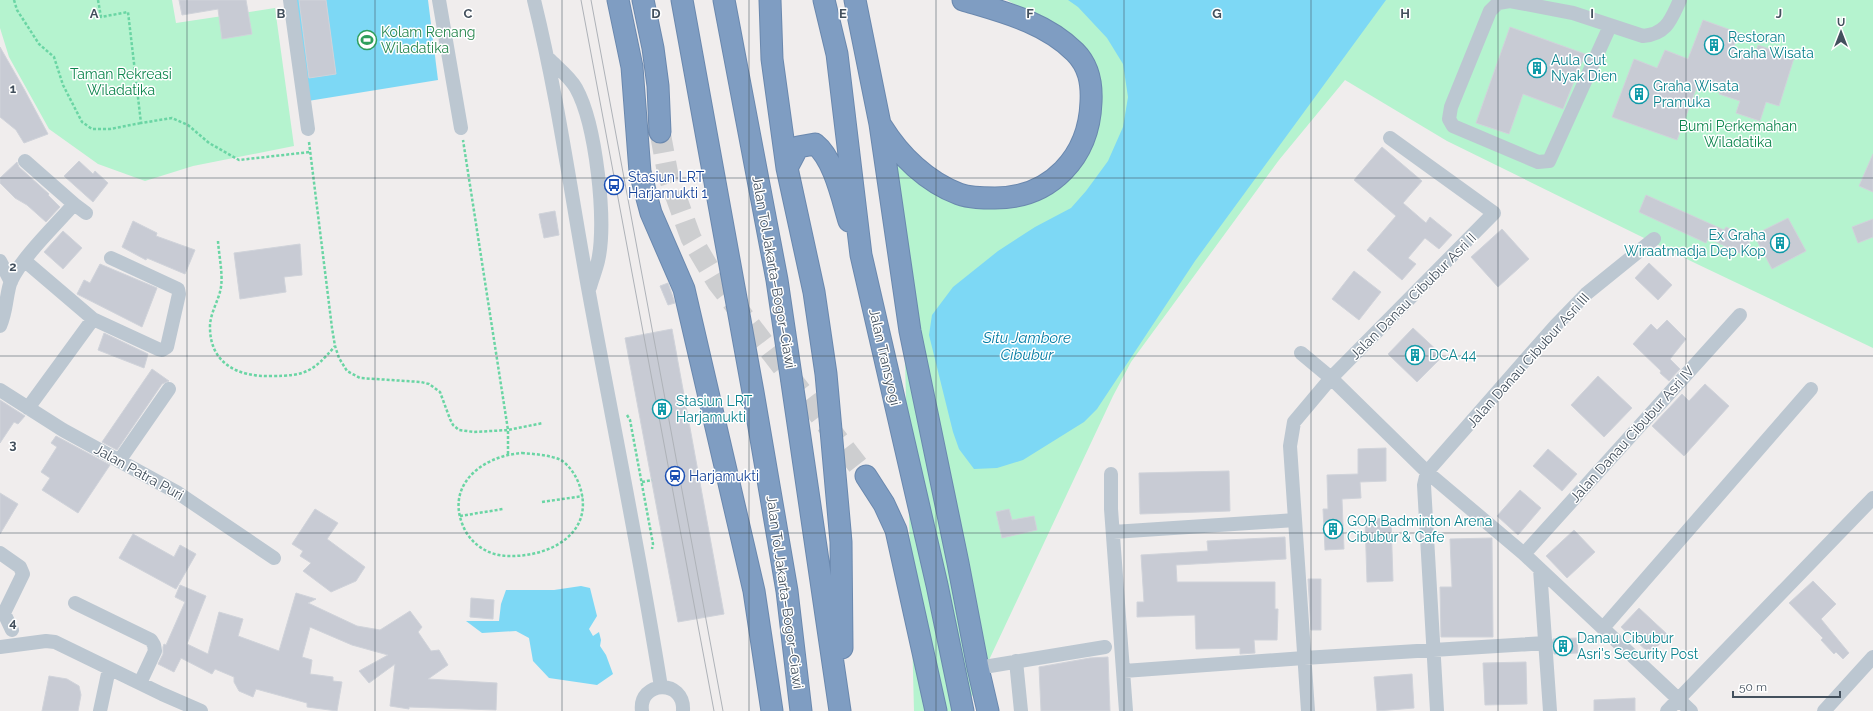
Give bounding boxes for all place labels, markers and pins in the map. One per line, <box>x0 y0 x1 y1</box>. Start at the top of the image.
place label: Kolam Renang Wiladatika <box>381 24 476 56</box>
sports icon: Kolam Renang Wiladatika <box>356 29 378 51</box>
place label: Restoran Graha Wisata <box>1728 29 1814 61</box>
building icon: Restoran Graha Wisata <box>1703 34 1725 56</box>
place label: Aula Cut Nyak Dien <box>1551 52 1617 84</box>
building icon: Aula Cut Nyak Dien <box>1526 57 1548 79</box>
place label: Graha Wisata Pramuka <box>1653 78 1739 110</box>
building icon: Graha Wisata Pramuka <box>1628 83 1650 105</box>
place label: Stasiun LRT Harjamukti 1 <box>628 169 708 201</box>
bus stop icon: Stasiun LRT Harjamukti 1 <box>603 174 625 196</box>
place label: Ex Graha Wiraatmadja Dep Kop <box>1624 227 1766 259</box>
building icon: Ex Graha Wiraatmadja Dep Kop <box>1769 232 1791 254</box>
building icon: DCA 44 <box>1404 344 1426 366</box>
place label: DCA 44 <box>1429 347 1477 363</box>
place label: Stasiun LRT Harjamukti <box>676 393 753 425</box>
building icon: Stasiun LRT Harjamukti <box>651 398 673 420</box>
station icon: Harjamukti <box>664 465 686 487</box>
place label: Harjamukti <box>689 468 759 484</box>
place label: GOR Badminton Arena Cibubur & Cafe <box>1347 513 1492 545</box>
building icon: GOR Badminton Arena Cibubur & Cafe <box>1322 518 1344 540</box>
place label: Danau Cibubur Asri's Security Post <box>1577 630 1699 662</box>
building icon: Danau Cibubur Asri's Security Post <box>1552 635 1574 657</box>

